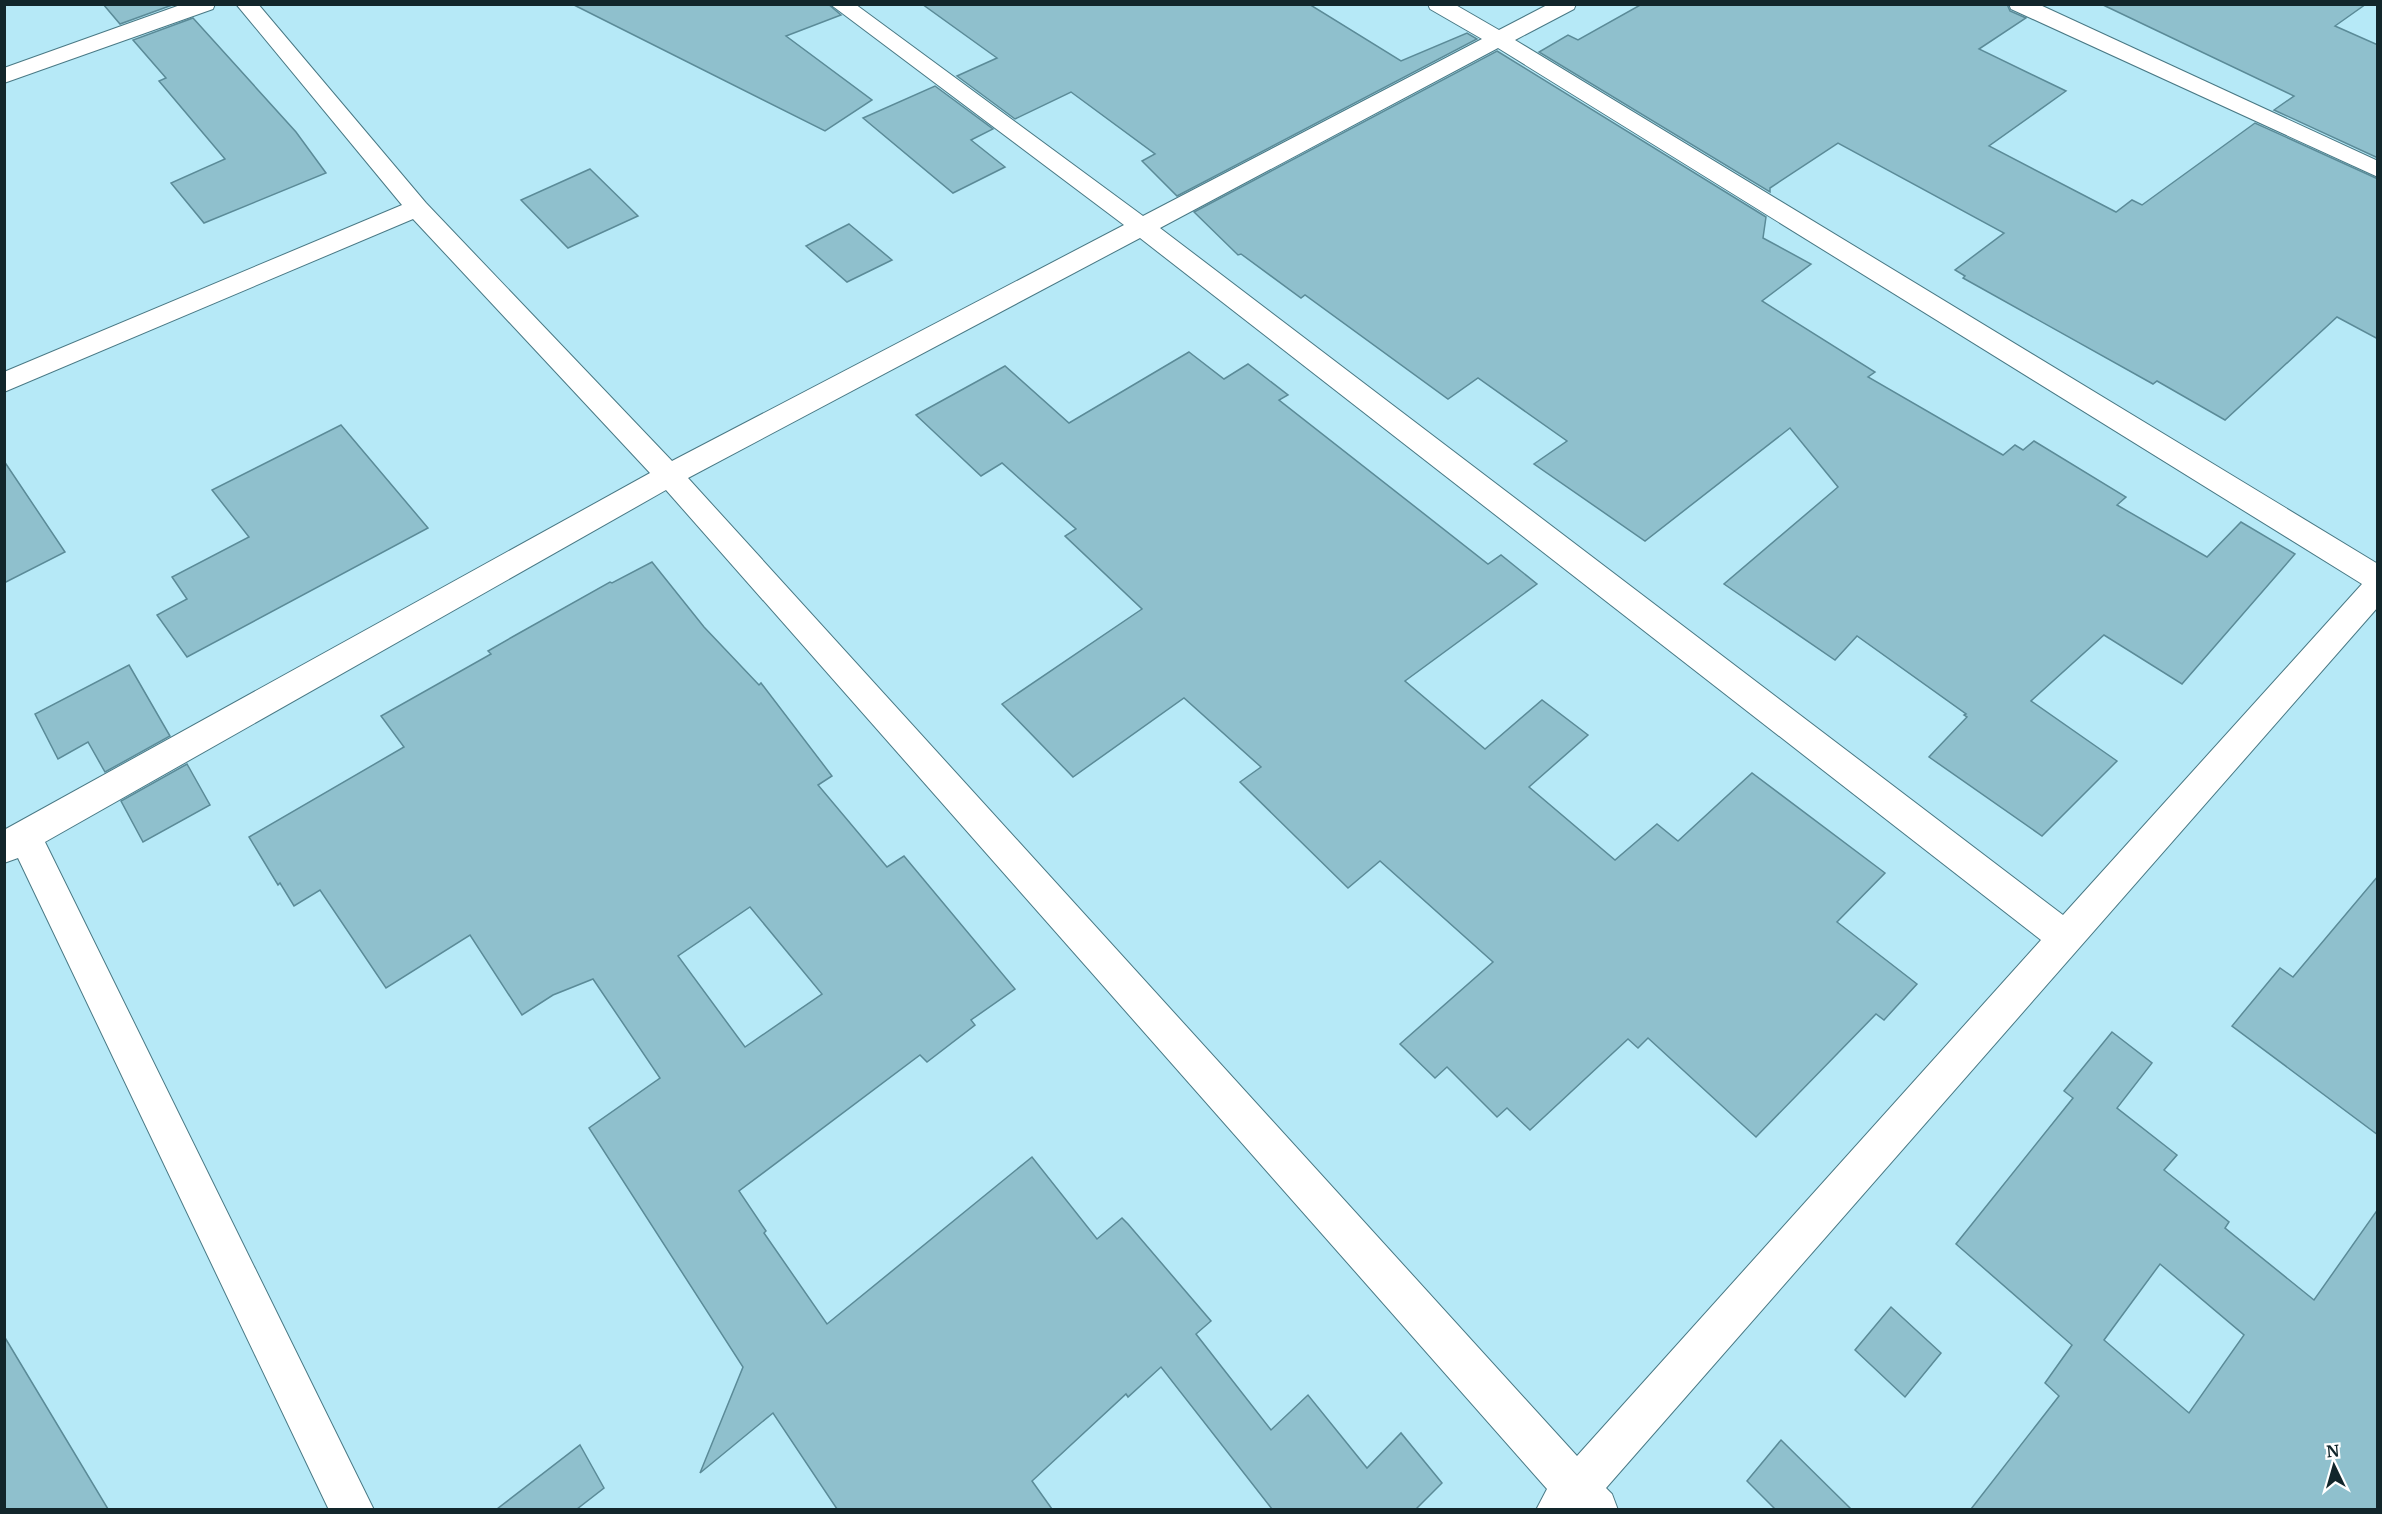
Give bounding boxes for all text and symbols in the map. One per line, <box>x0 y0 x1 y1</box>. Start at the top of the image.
north arrow <box>2304 1436 2364 1496</box>
text: N <box>2326 1441 2340 1462</box>

